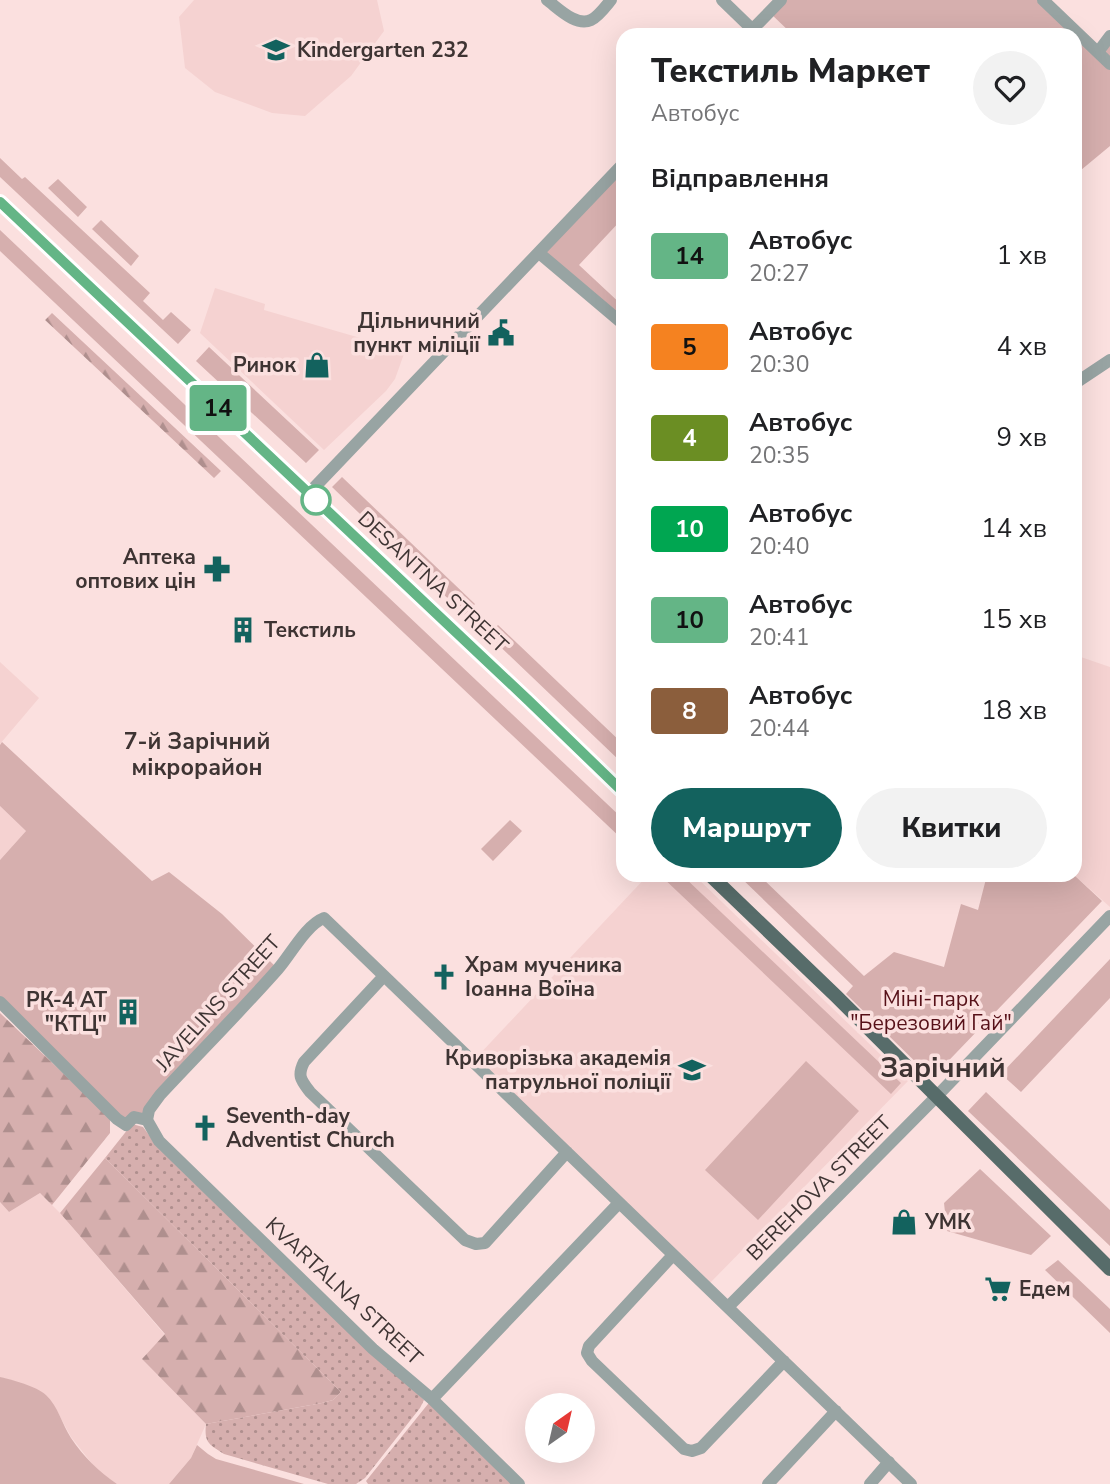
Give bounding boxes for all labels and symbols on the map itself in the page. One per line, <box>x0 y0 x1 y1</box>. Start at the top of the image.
school or university icon: Kindergarten 232 <box>261 35 291 65</box>
place label: Kindergarten 232 <box>297 36 469 64</box>
place label: Дільничний пункт міліції <box>353 307 480 359</box>
public building icon: Дільничний пункт міліції <box>486 318 516 348</box>
shop icon: Ринок <box>302 350 332 380</box>
place label: Ринок <box>233 351 296 379</box>
line badge: 14 <box>186 385 249 431</box>
unlabelled marker <box>301 485 331 515</box>
street label: DESANTNA STREET <box>352 505 515 659</box>
place label: Аптека оптових цін <box>75 543 196 595</box>
pharmacy icon: Аптека оптових цін <box>202 554 232 584</box>
building icon: Текстиль <box>228 615 258 645</box>
place label: Текстиль <box>264 616 356 644</box>
district label: 7-й Зарічний мікрорайон <box>124 726 270 783</box>
street label: JAVELINS STREET <box>149 929 287 1078</box>
place label: Храм мученика Іоанна Воїна <box>464 951 622 1003</box>
church icon: Храм мученика Іоанна Воїна <box>429 962 459 992</box>
park label: Міні-парк "Березовий Гай" <box>850 985 1012 1037</box>
place label: РК-4 АТ "КТЦ" <box>26 986 107 1038</box>
building icon: РК-4 АТ "КТЦ" <box>113 997 143 1027</box>
place label: Криворізька академія патрульної поліції <box>445 1044 671 1096</box>
district label: Зарічний <box>880 1049 1006 1087</box>
school or university icon: Криворізька академія патрульної поліції <box>677 1055 707 1085</box>
place label: Seventh-day Adventist Church <box>226 1102 395 1154</box>
street label: BEREHOVA STREET <box>740 1109 898 1267</box>
church icon: Seventh-day Adventist Church <box>190 1113 220 1143</box>
shop icon: УМК <box>889 1207 919 1237</box>
place label: УМК <box>924 1208 972 1236</box>
street label: KVARTALNA STREET <box>259 1211 429 1371</box>
supermarket icon: Едем <box>983 1274 1013 1304</box>
place label: Едем <box>1019 1275 1071 1303</box>
north arrow <box>525 1393 595 1463</box>

